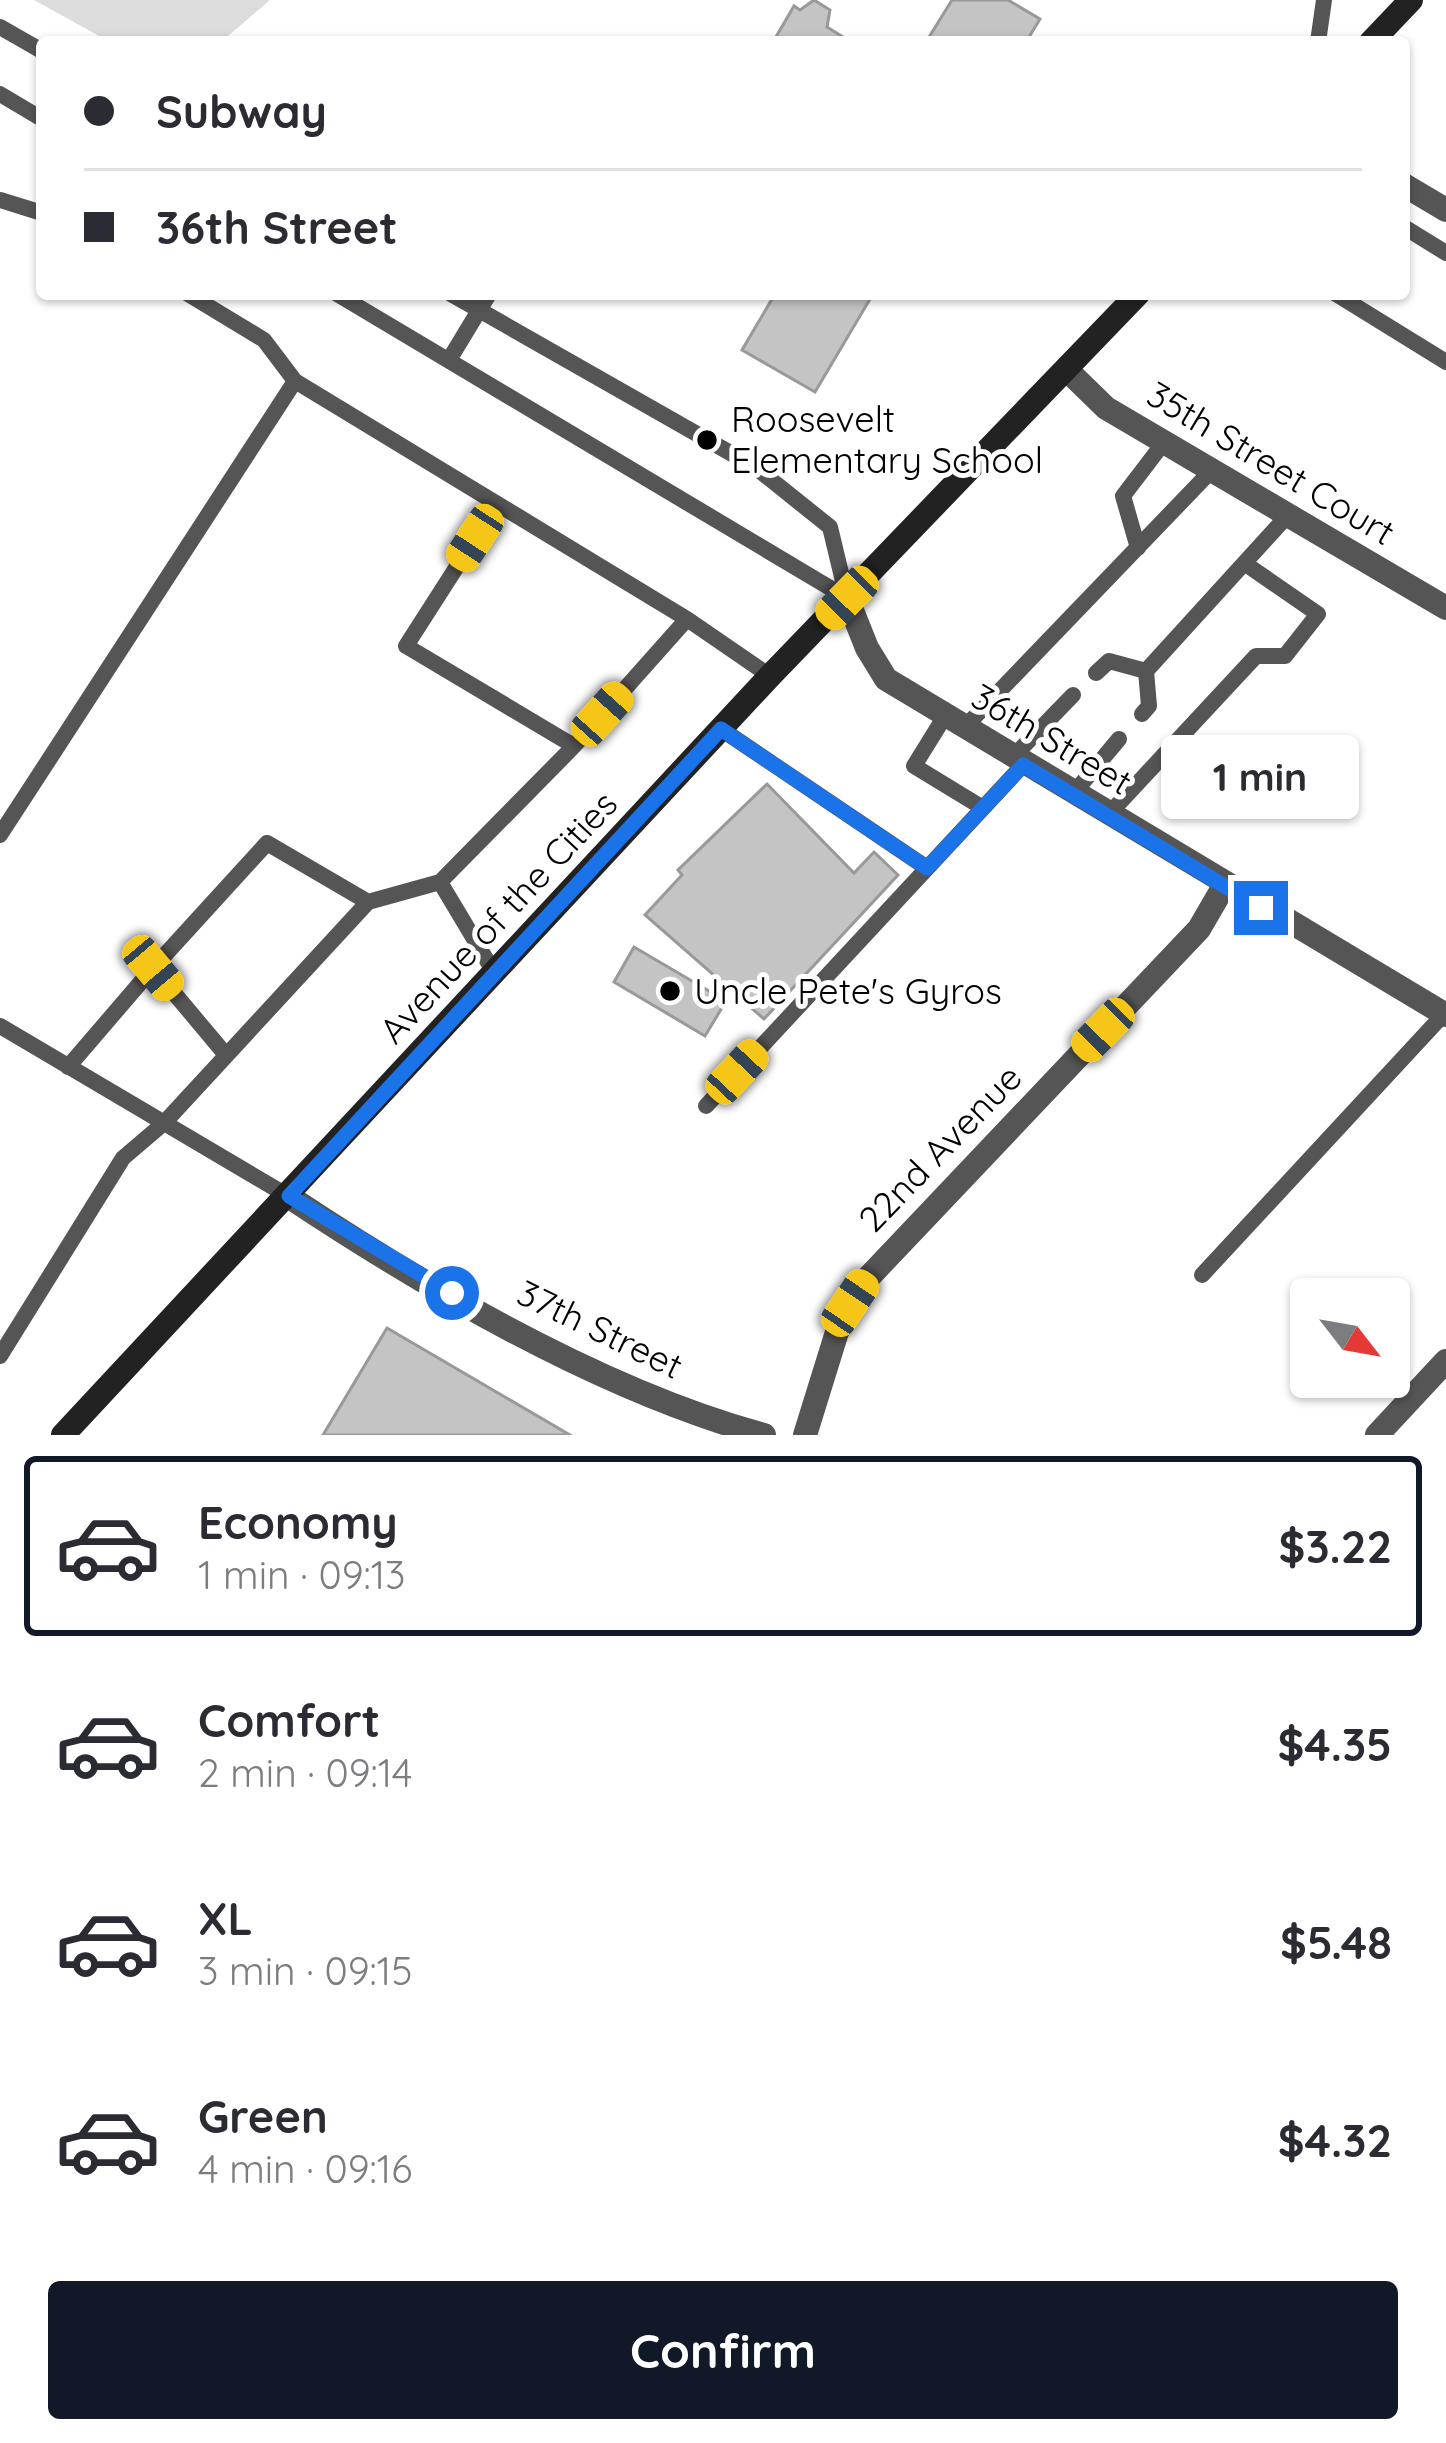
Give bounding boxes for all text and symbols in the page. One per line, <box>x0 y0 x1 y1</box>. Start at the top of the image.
text: Subway <box>156 83 327 139</box>
text: 36th Street <box>156 199 398 255</box>
street label: 35th Street Court <box>1139 371 1403 554</box>
place label: Roosevelt Elementary School <box>731 396 1043 482</box>
marker: Roosevelt Elementary School <box>694 427 720 453</box>
car <box>440 498 510 578</box>
car <box>809 560 885 636</box>
street label: 36th Street <box>964 673 1141 804</box>
car <box>565 675 639 753</box>
callout: 1 min <box>1162 734 1360 818</box>
text: 1 min <box>1213 752 1307 801</box>
street label: Avenue of the Cities <box>369 781 626 1052</box>
route end <box>1234 881 1288 935</box>
car <box>116 929 190 1007</box>
place label: Uncle Pete's Gyros <box>694 968 1002 1013</box>
marker: Uncle Pete's Gyros <box>657 978 683 1004</box>
car <box>1065 992 1141 1068</box>
car <box>699 1033 775 1111</box>
street label: 22nd Avenue <box>849 1055 1031 1241</box>
car <box>815 1263 885 1343</box>
route start <box>425 1266 479 1320</box>
street label: 37th Street <box>510 1269 690 1388</box>
north arrow <box>1290 1278 1410 1398</box>
map controls <box>1290 1278 1410 1398</box>
icon: car <box>54 1492 162 1600</box>
text: Economy <box>198 1494 398 1550</box>
text: $3.22 <box>1279 1518 1392 1574</box>
text: 1 min · 09:13 <box>198 1550 406 1599</box>
icon: car <box>54 1690 162 1798</box>
text: Comfort <box>198 1692 380 1748</box>
text: $4.35 <box>1277 1716 1392 1772</box>
text: 2 min · 09:14 <box>198 1748 412 1797</box>
icon: car <box>54 1888 162 1996</box>
text: XL <box>198 1890 253 1946</box>
text: $5.48 <box>1280 1914 1392 1970</box>
text: 3 min · 09:15 <box>198 1946 412 1995</box>
icon: car <box>54 2086 162 2194</box>
text: Green <box>198 2088 328 2144</box>
text: $4.32 <box>1278 2112 1392 2168</box>
text: 4 min · 09:16 <box>198 2144 412 2193</box>
button: Confirm <box>48 2281 1398 2419</box>

